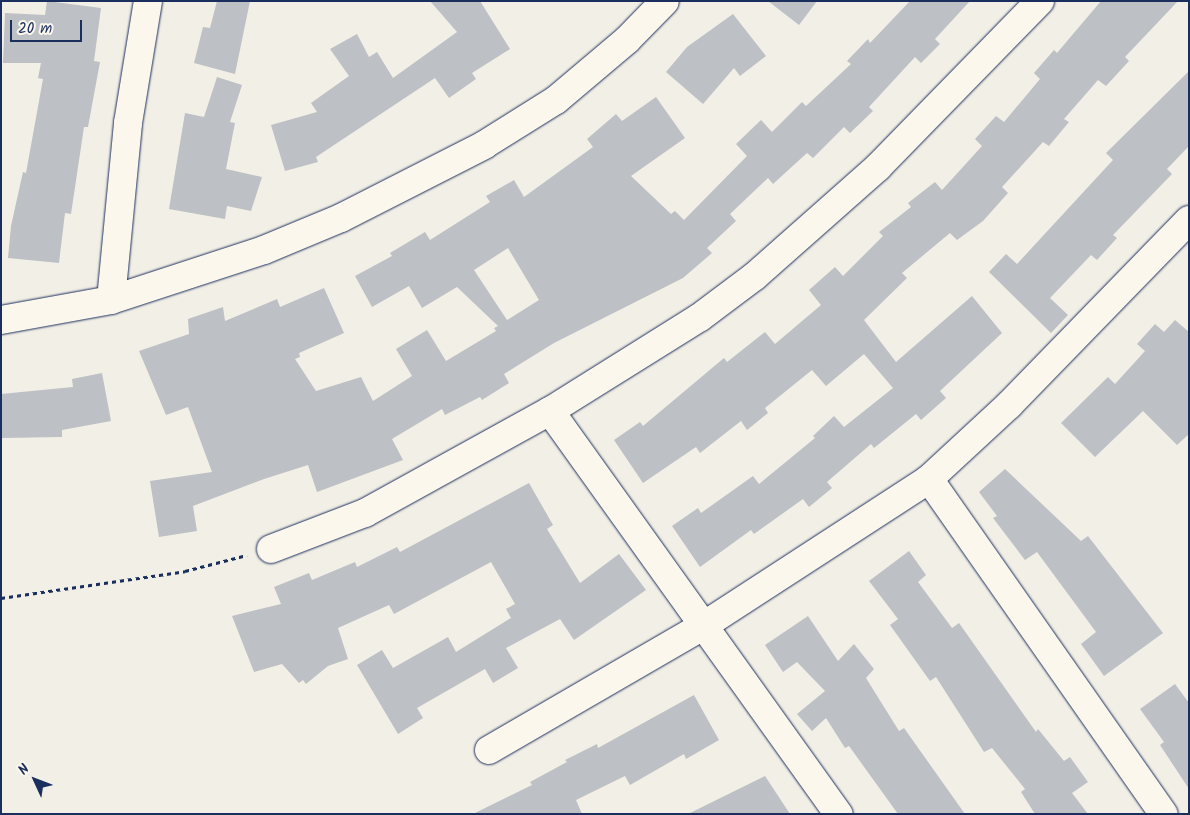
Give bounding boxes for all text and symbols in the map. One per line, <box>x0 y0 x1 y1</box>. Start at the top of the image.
scale bar <box>12 10 85 42</box>
text: 20 m <box>18 17 52 41</box>
north arrow <box>10 755 60 805</box>
text: N <box>13 759 35 781</box>

